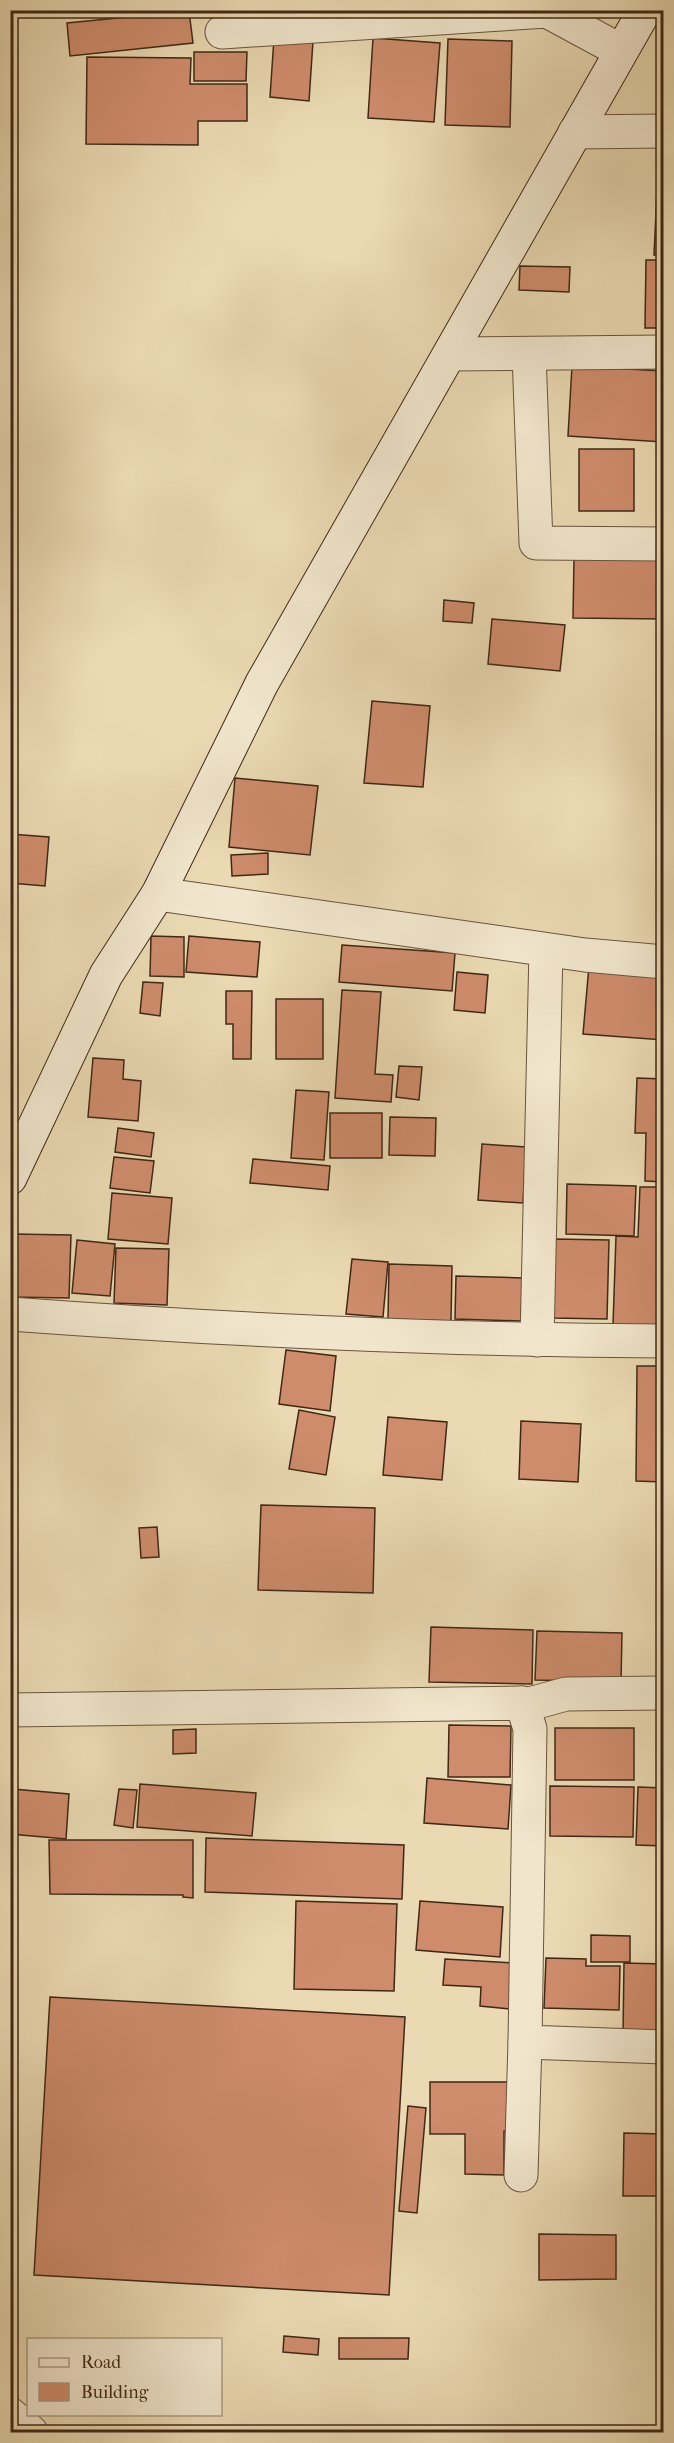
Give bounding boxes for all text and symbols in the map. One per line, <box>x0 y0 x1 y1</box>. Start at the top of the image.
legend <box>27 2338 222 2416</box>
text: Road <box>81 2352 121 2373</box>
text: Building <box>81 2382 149 2403</box>

